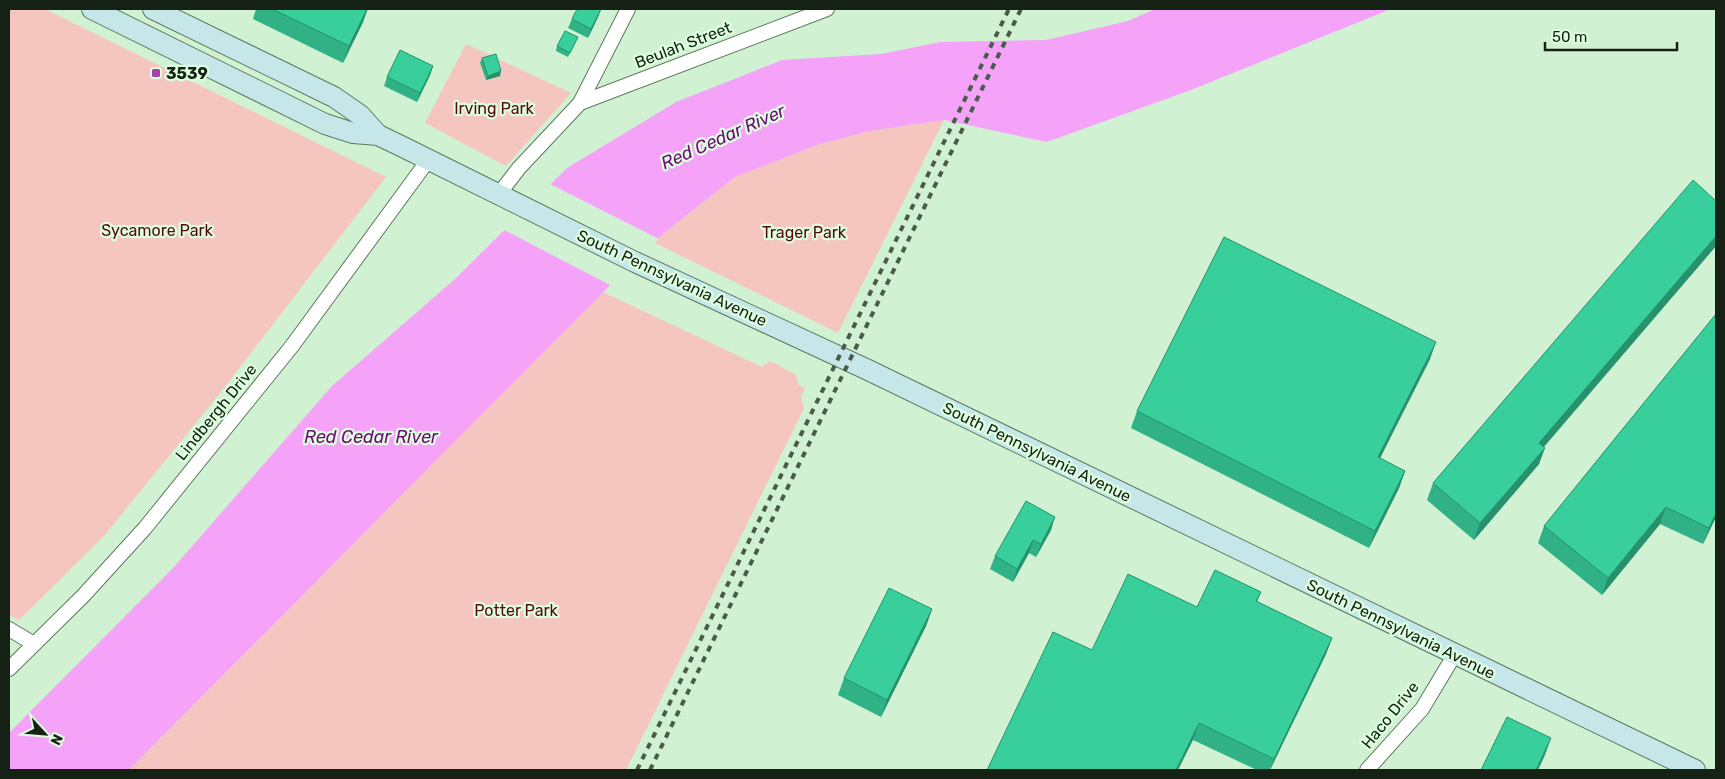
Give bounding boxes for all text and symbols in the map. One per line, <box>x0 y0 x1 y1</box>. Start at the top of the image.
street label: Beulah Street <box>632 18 734 72</box>
scale bar <box>1545 20 1678 52</box>
text: 50 m <box>1552 28 1587 46</box>
place label: 3539 <box>166 64 208 83</box>
marker: 3539 <box>150 67 162 79</box>
park label: Irving Park <box>454 99 535 118</box>
water label: Red Cedar River <box>657 99 790 174</box>
park label: Sycamore Park <box>101 221 214 240</box>
park label: Trager Park <box>762 223 847 242</box>
street label: South Pennsylvania Avenue <box>574 226 770 330</box>
street label: Lindbergh Drive <box>171 360 261 464</box>
street label: South Pennsylvania Avenue <box>940 398 1134 506</box>
water label: Red Cedar River <box>304 426 439 448</box>
street label: South Pennsylvania Avenue <box>1304 575 1498 683</box>
park label: Potter Park <box>474 601 559 620</box>
street label: Haco Drive <box>1357 678 1423 752</box>
north arrow <box>20 709 70 759</box>
text: N <box>46 731 66 748</box>

